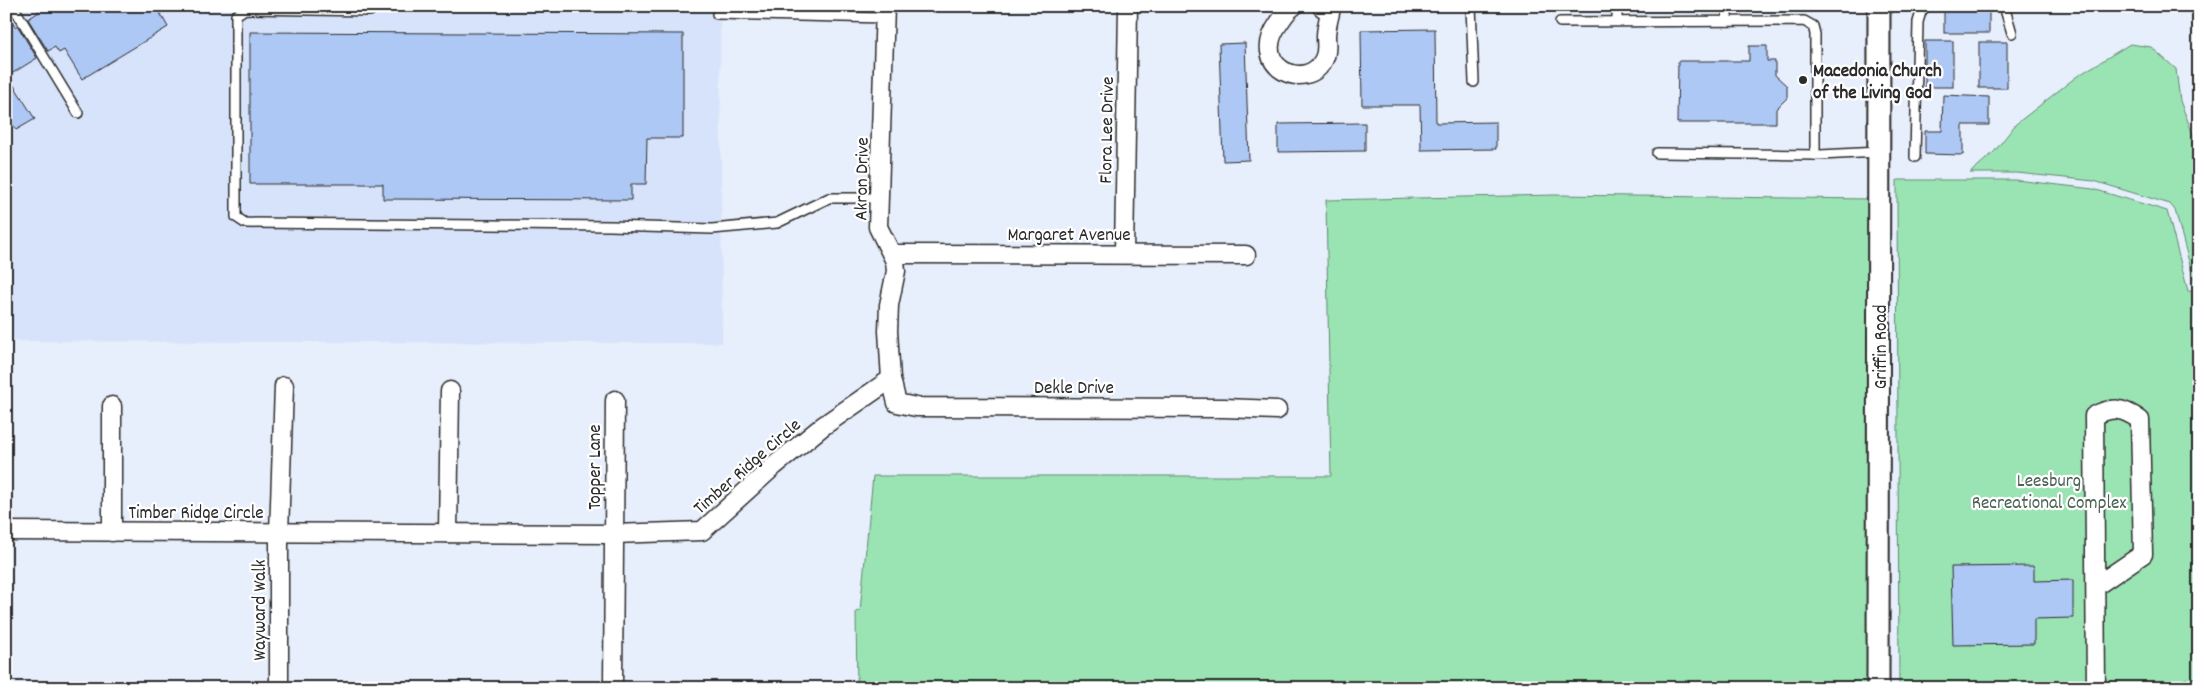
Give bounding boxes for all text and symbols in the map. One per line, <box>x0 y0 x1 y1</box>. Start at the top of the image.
place label: Macedonia Church of the Living God <box>1813 59 1942 108</box>
marker: Macedonia Church of the Living God <box>1797 74 1809 86</box>
street label: Flora Lee Drive <box>1094 76 1123 184</box>
street label: Akron Drive <box>849 137 878 221</box>
street label: Margaret Avenue <box>1007 223 1131 250</box>
street label: Griffin Road <box>1869 305 1896 389</box>
street label: Dekle Drive <box>1034 376 1114 403</box>
street label: Timber Ridge Circle <box>688 413 808 522</box>
street label: Topper Lane <box>583 424 610 510</box>
park label: Leesburg Recreational Complex <box>1972 469 2126 518</box>
street label: Timber Ridge Circle <box>128 501 264 528</box>
street label: Wayward Walk <box>248 559 275 661</box>

